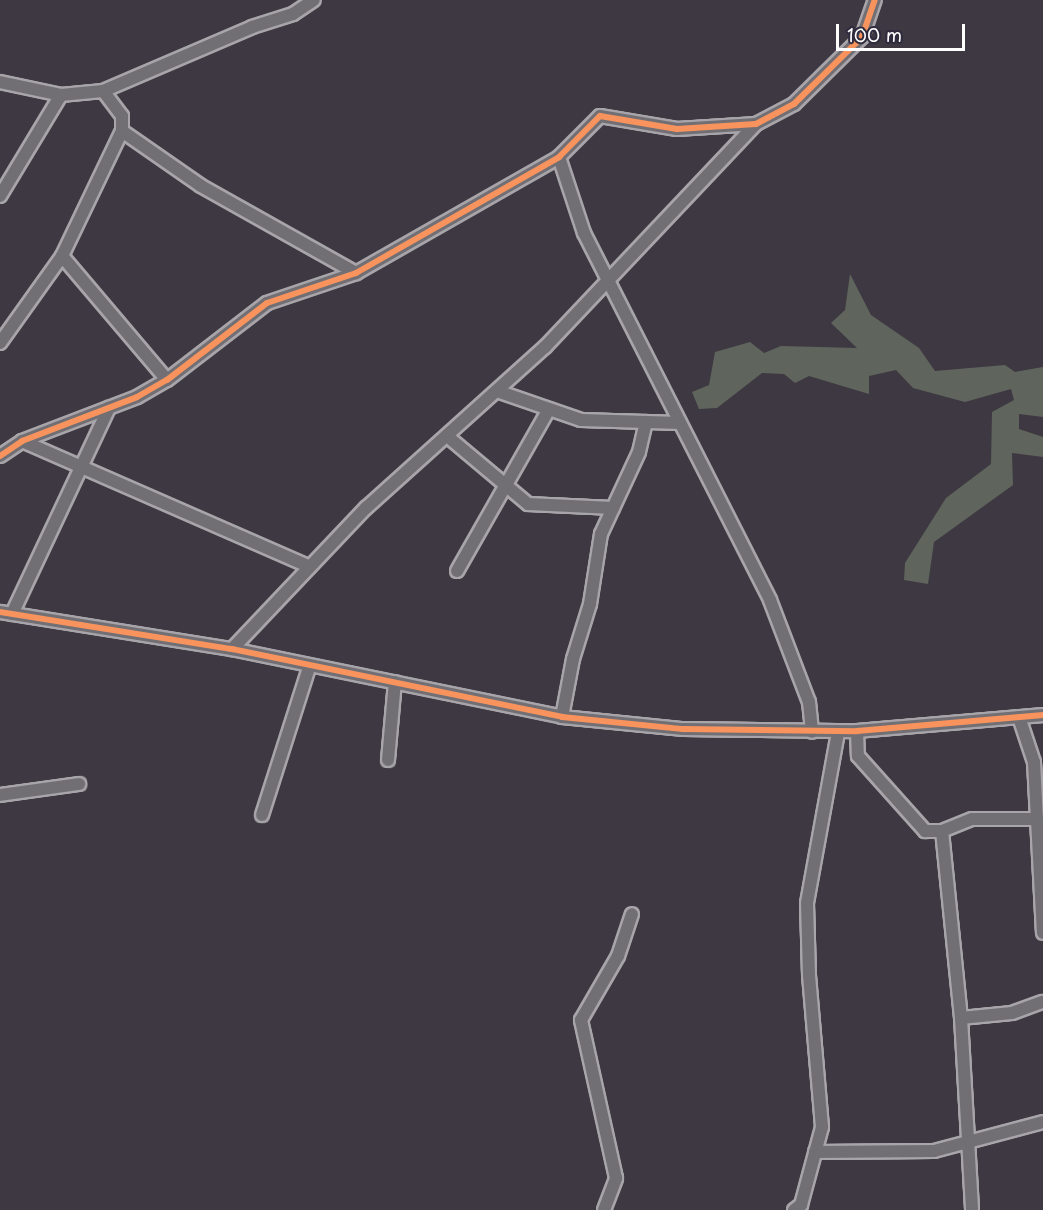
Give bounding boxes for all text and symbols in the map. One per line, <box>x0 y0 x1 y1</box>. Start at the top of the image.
scale bar <box>839 12 968 50</box>
text: 100 m <box>847 21 902 48</box>

